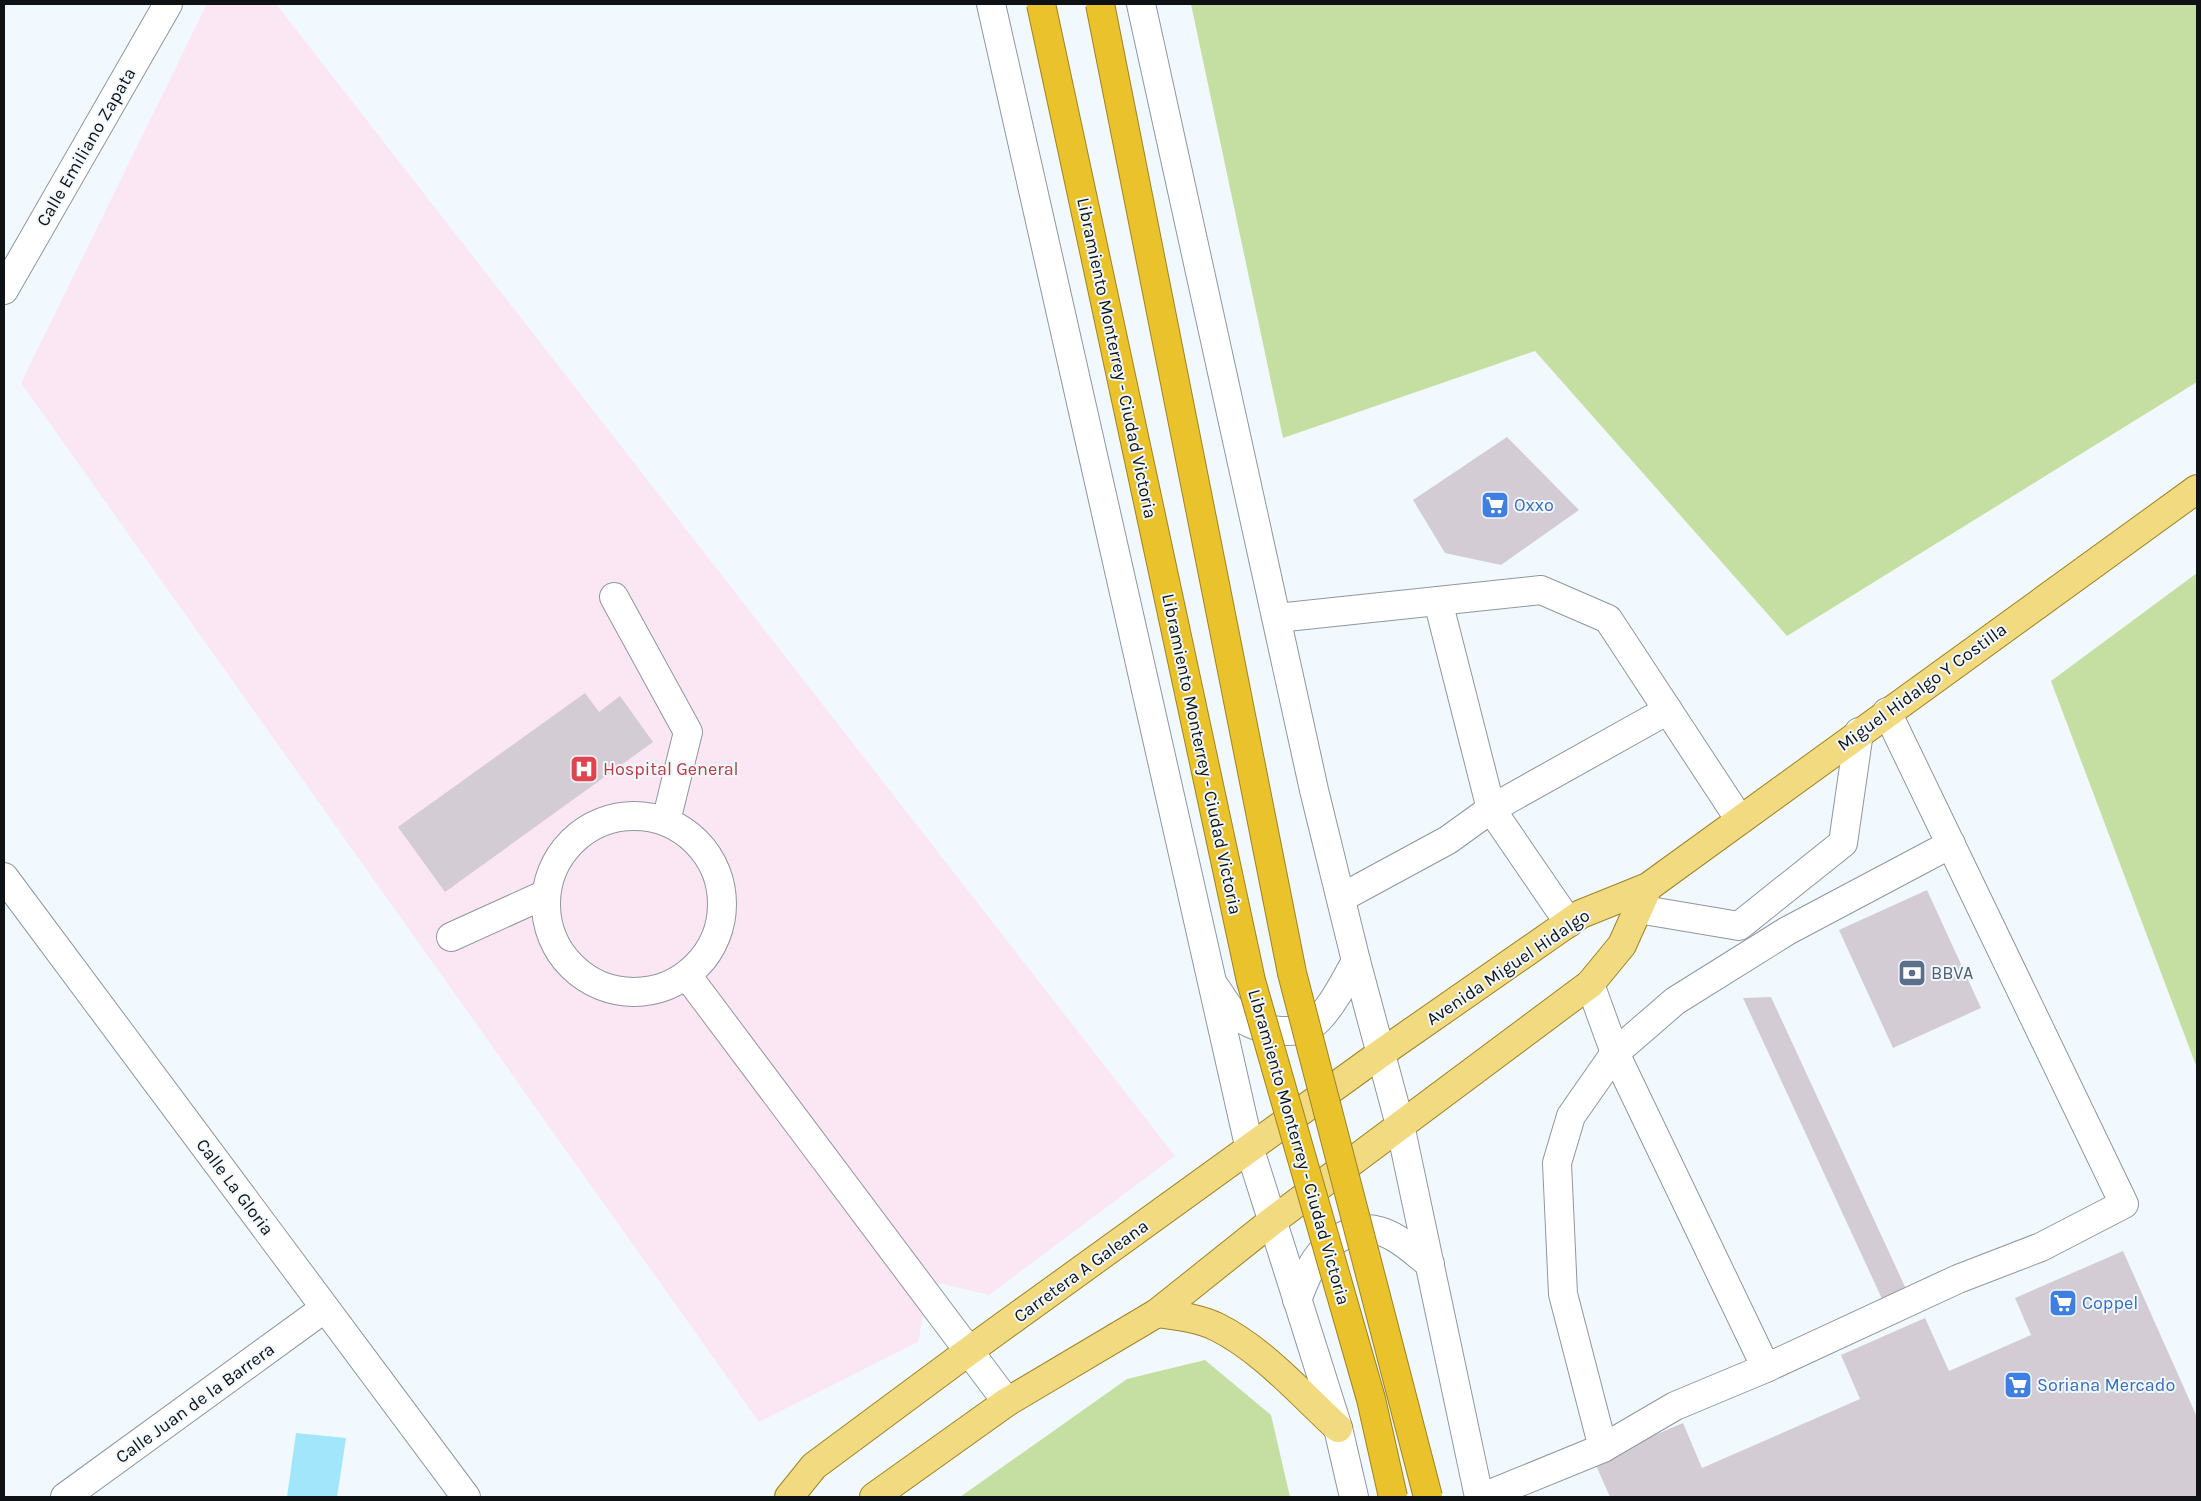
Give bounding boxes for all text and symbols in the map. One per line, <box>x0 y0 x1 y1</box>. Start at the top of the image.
street label: Calle Emiliano Zapata <box>32 64 140 230</box>
street label: Libramiento Monterrey - Ciudad Victoria <box>1072 196 1162 520</box>
supermarket icon: Oxxo <box>1480 490 1510 520</box>
place label: Oxxo <box>1514 494 1554 516</box>
street label: Libramiento Monterrey - Ciudad Victoria <box>1157 592 1247 916</box>
street label: Miguel Hidalgo Y Costilla <box>1833 618 2011 756</box>
hospital icon: Hospital General <box>569 754 599 784</box>
place label: Hospital General <box>603 758 739 780</box>
street label: Avenida Miguel Hidalgo <box>1422 904 1594 1030</box>
bank icon: BBVA <box>1897 958 1927 988</box>
place label: BBVA <box>1931 962 1973 984</box>
street label: Libramiento Monterrey - Ciudad Victoria <box>1243 987 1355 1307</box>
street label: Calle La Gloria <box>191 1134 279 1240</box>
street label: Carretera A Galeana <box>1009 1215 1153 1327</box>
supermarket icon: Coppel <box>2048 1288 2078 1318</box>
place label: Coppel <box>2082 1292 2138 1314</box>
street label: Calle Juan de la Barrera <box>111 1338 279 1468</box>
supermarket icon: Soriana Mercado <box>2003 1370 2033 1400</box>
place label: Soriana Mercado <box>2037 1374 2175 1396</box>

